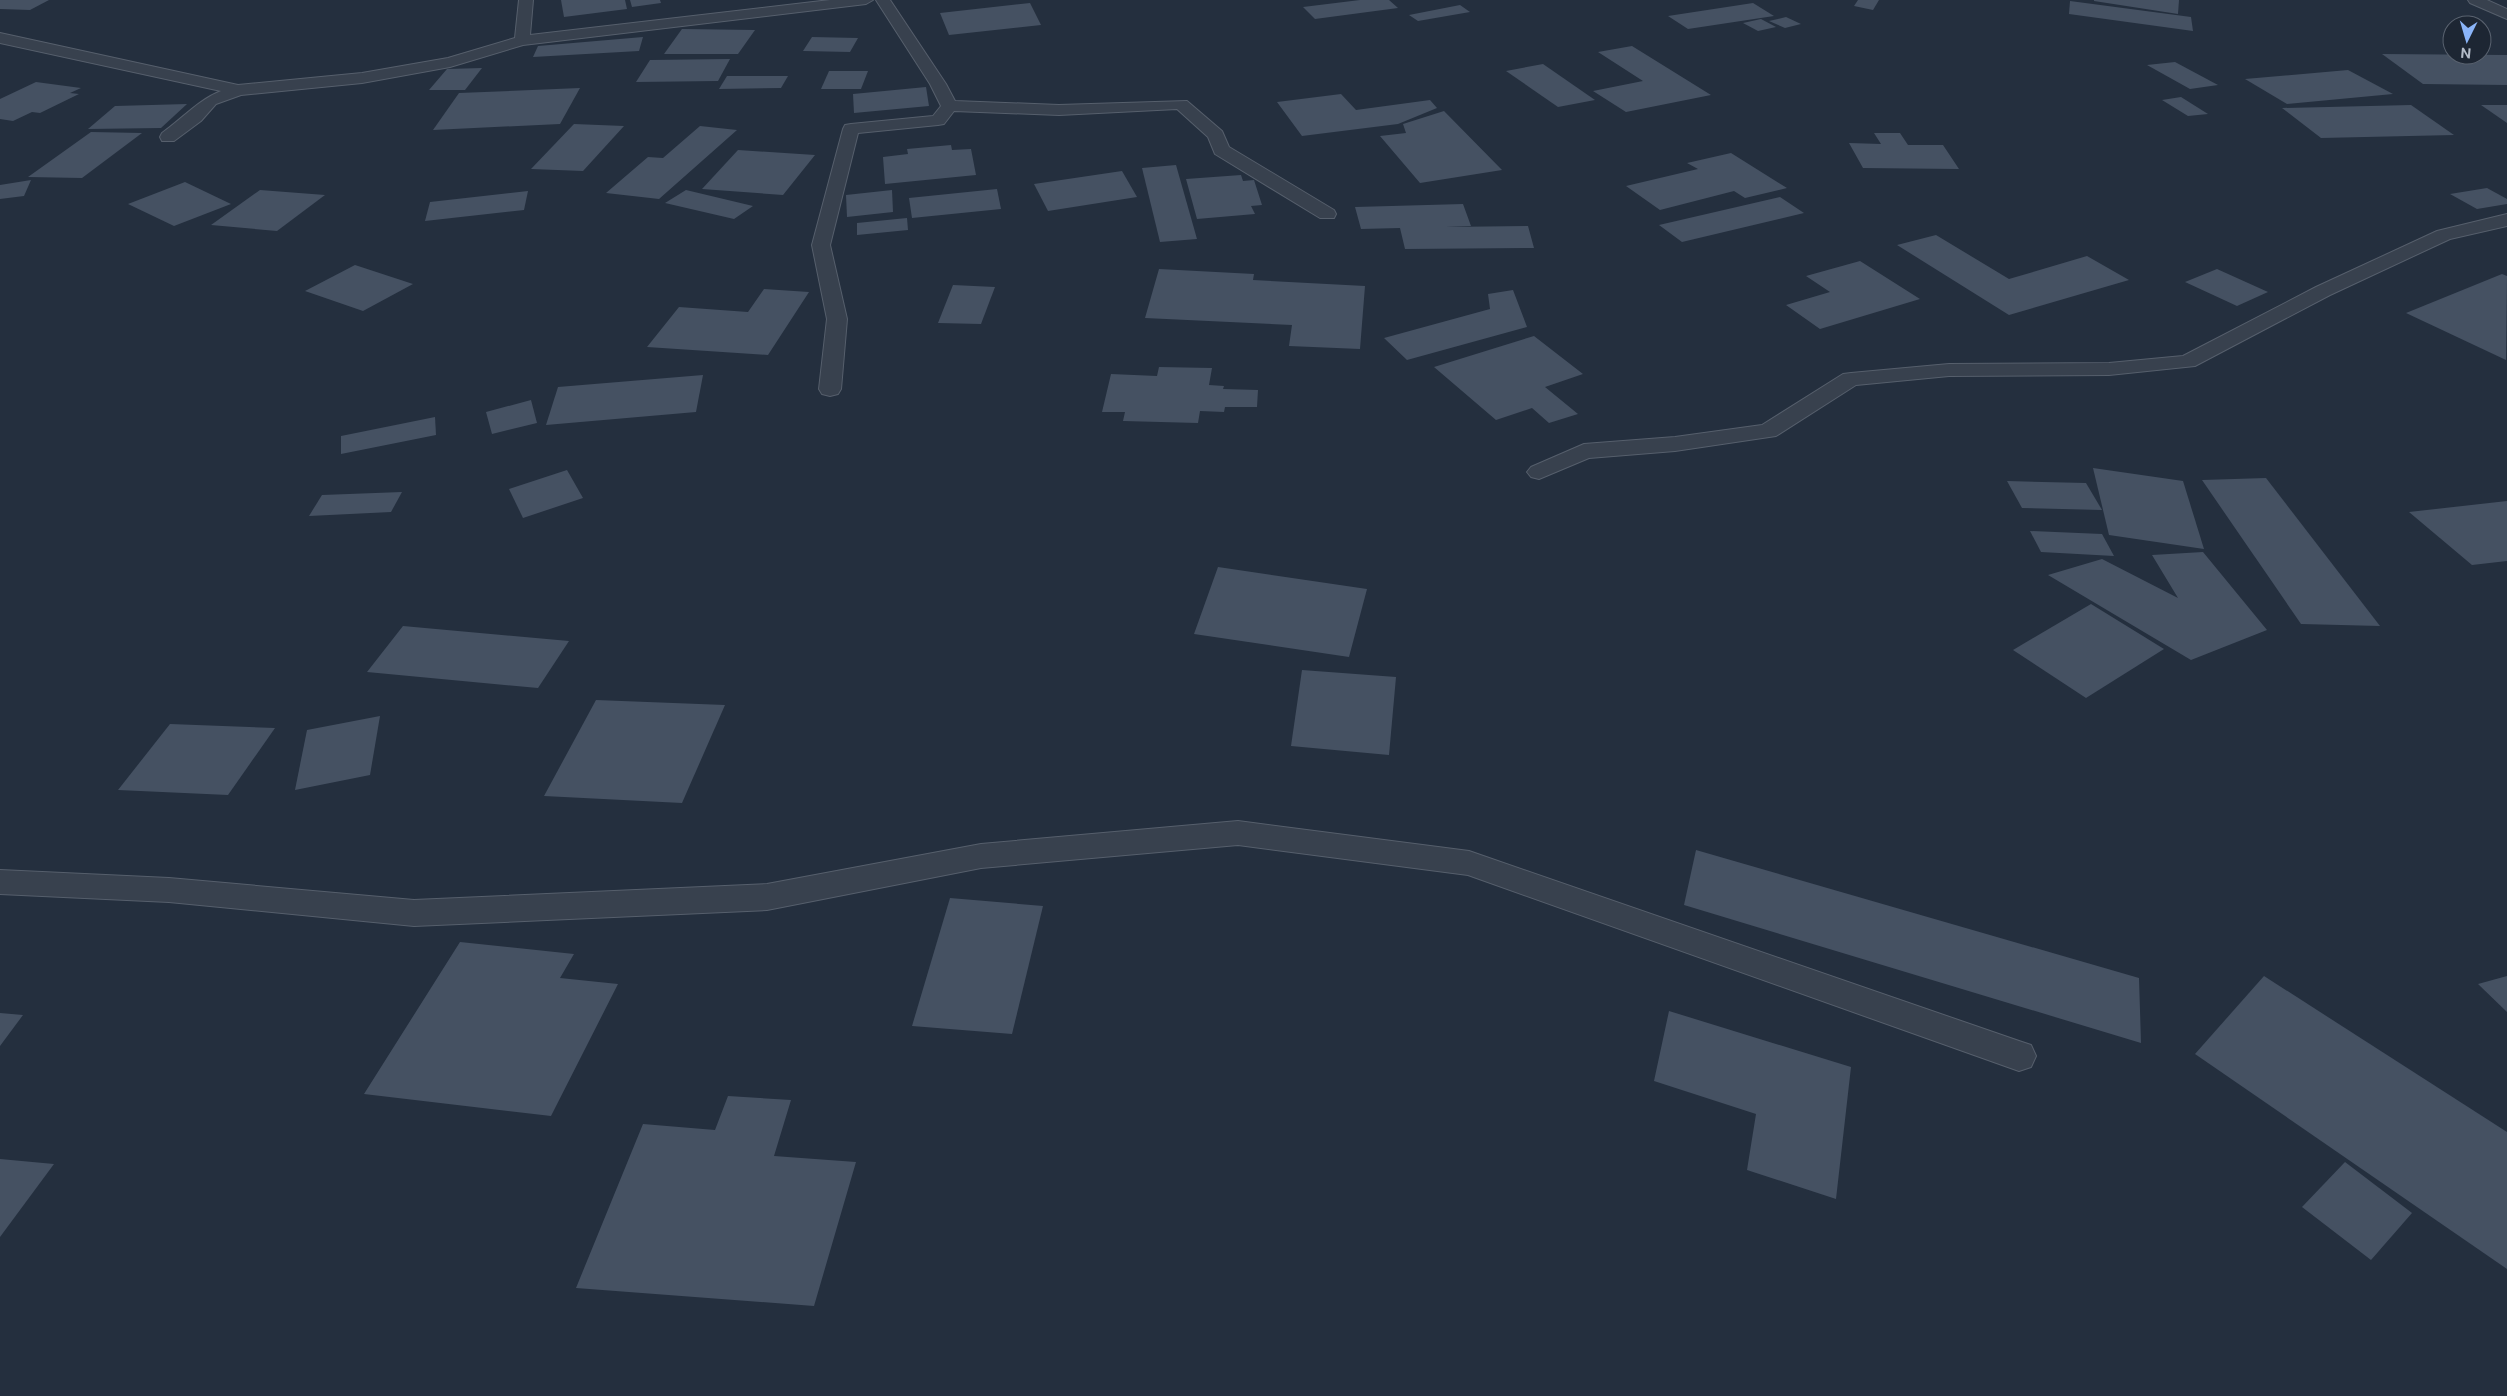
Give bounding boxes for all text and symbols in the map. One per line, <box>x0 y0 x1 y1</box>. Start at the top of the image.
north arrow <box>2442 15 2492 65</box>
text: N <box>2460 45 2472 61</box>

